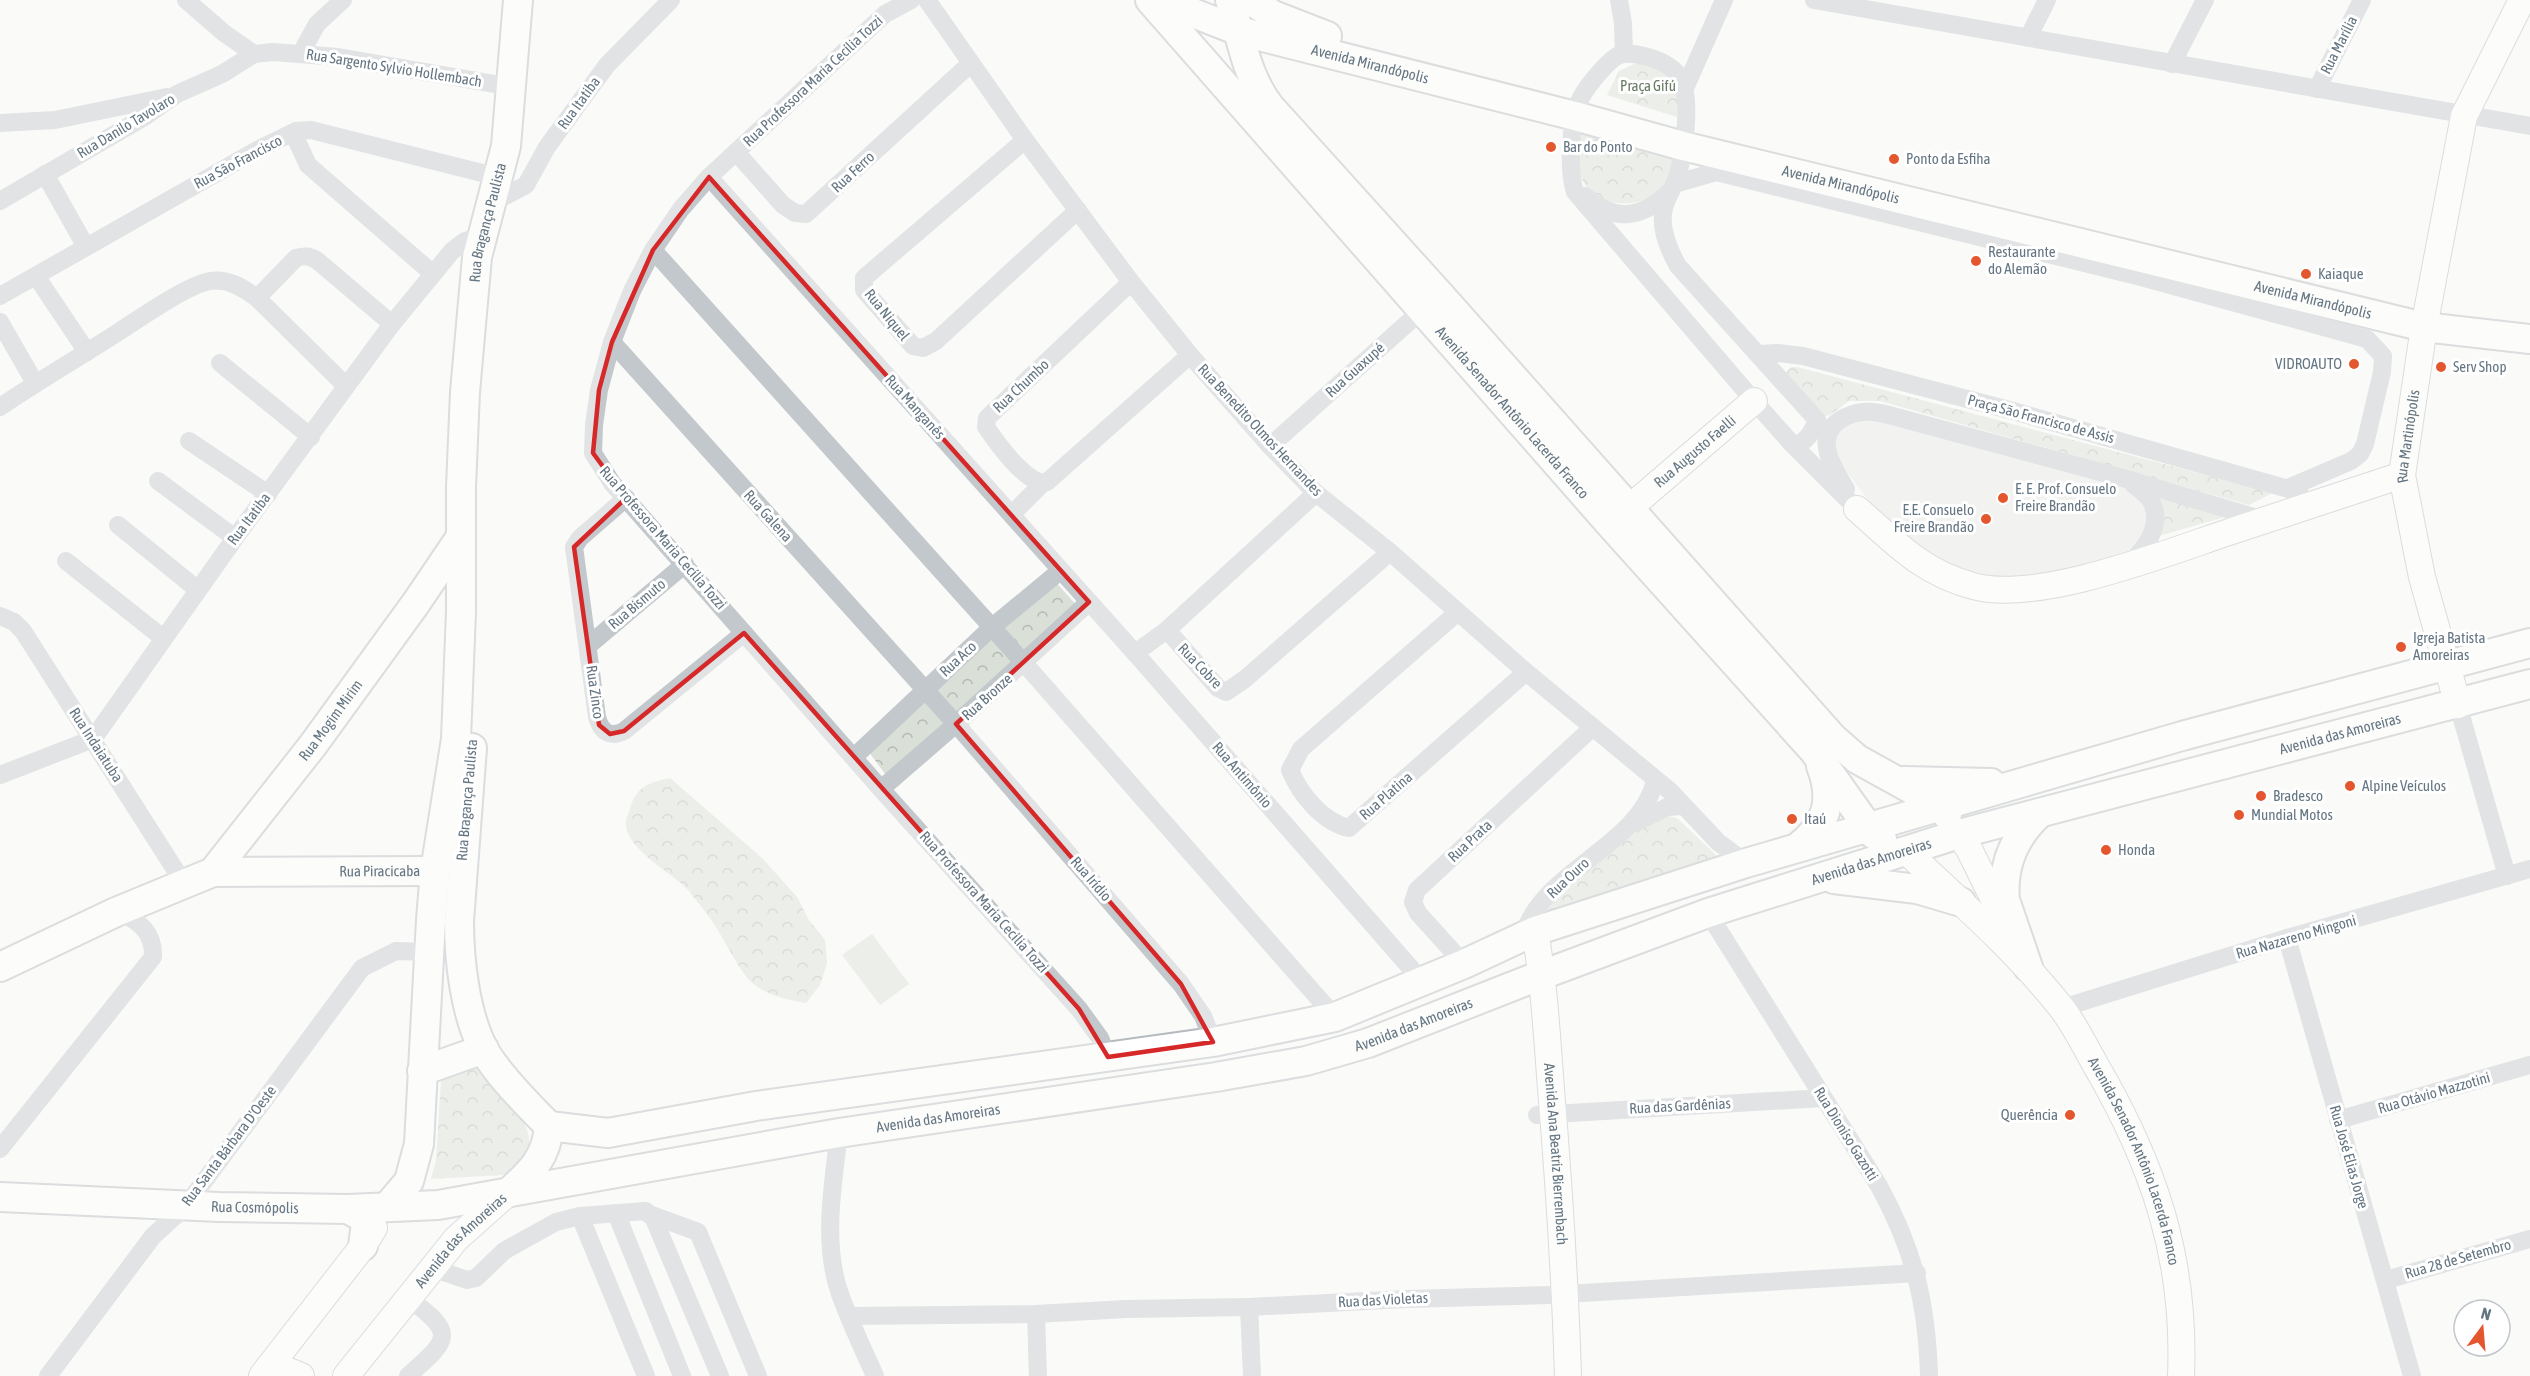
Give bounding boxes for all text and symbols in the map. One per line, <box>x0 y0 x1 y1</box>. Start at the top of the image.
street label: Rua Professora Maria Cecília Tozzi <box>740 12 886 150</box>
street label: Rua Marília <box>2317 13 2360 77</box>
street label: Avenida Mirandópolis <box>1310 41 1430 87</box>
street label: Rua Sargento Sylvio Hollembach <box>305 45 483 90</box>
street label: Rua Itatiba <box>554 73 603 132</box>
park label: Praça Gifú <box>1620 77 1676 94</box>
street label: Rua Danilo Tavolaro <box>74 90 178 161</box>
street label: Rua São Francisco <box>191 131 285 192</box>
place label: Bar do Ponto <box>1563 138 1633 155</box>
marker: Bar do Ponto <box>1544 140 1558 154</box>
street label: Rua Ferro <box>828 148 878 196</box>
place label: Ponto da Esfiha <box>1906 150 1990 167</box>
marker: Ponto da Esfiha <box>1887 152 1901 166</box>
street label: Rua Bragança Paulista <box>466 161 509 283</box>
street label: Avenida Mirandópolis <box>1781 162 1901 207</box>
place label: Restaurante do Alemão <box>1988 243 2056 277</box>
marker: Restaurante do Alemão <box>1969 254 1983 268</box>
place label: Kaiaque <box>2318 265 2364 282</box>
marker: Kaiaque <box>2299 267 2313 281</box>
street label: Avenida Mirandópolis <box>2253 277 2373 322</box>
street label: Rua Niquel <box>862 286 913 344</box>
street label: Avenida Senador Antônio Lacerda Franco <box>1432 323 1593 502</box>
street label: Rua Guaxupé <box>1322 339 1388 400</box>
place label: VIDROAUTO <box>2275 355 2342 372</box>
street label: Rua Chumbo <box>989 356 1052 416</box>
marker: VIDROAUTO <box>2347 357 2361 371</box>
place label: Serv Shop <box>2453 358 2507 375</box>
street label: Rua Benedito Olmos Hernandes <box>1195 360 1326 499</box>
marker: Serv Shop <box>2434 360 2448 374</box>
street label: Rua Manganês <box>882 371 949 442</box>
street label: Rua Martinópolis <box>2393 388 2423 485</box>
street label: Praça São Francisco de Assis <box>1966 391 2116 446</box>
street label: Rua Augusto Faelli <box>1651 412 1739 491</box>
street label: Rua Professora Maria Cecília Tozzi <box>597 463 730 613</box>
place label: E. E. Prof. Consuelo Freire Brandão <box>2015 480 2116 514</box>
street label: Rua Galena <box>741 486 796 545</box>
street label: Rua Itatiba <box>224 489 274 548</box>
marker: E. E. Prof. Consuelo Freire Brandão <box>1996 491 2010 505</box>
place label: E.E. Consuelo Freire Brandão <box>1894 501 1974 535</box>
marker: E.E. Consuelo Freire Brandão <box>1979 512 1993 526</box>
street label: Rua Bismuto <box>605 575 669 632</box>
place label: Igreja Batista Amoreiras <box>2413 629 2485 663</box>
street label: Rua Aco <box>936 638 979 680</box>
street label: Rua Cobre <box>1175 640 1226 692</box>
marker: Igreja Batista Amoreiras <box>2394 640 2408 654</box>
street label: Rua Zinco <box>583 664 608 720</box>
street label: Rua Bronze <box>958 670 1015 724</box>
street label: Rua Mogim Mirim <box>295 676 365 764</box>
street label: Rua Indaiatuba <box>66 704 127 785</box>
street label: Avenida das Amoreiras <box>2277 709 2403 758</box>
street label: Rua Bragança Paulista <box>453 738 480 862</box>
street label: Rua Antimônio <box>1209 738 1276 811</box>
street label: Rua Platina <box>1356 768 1415 823</box>
place label: Alpine Veículos <box>2362 777 2446 794</box>
marker: Alpine Veículos <box>2343 779 2357 793</box>
place label: Bradesco <box>2273 787 2323 804</box>
marker: Bradesco <box>2254 789 2268 803</box>
place label: Mundial Motos <box>2251 806 2333 823</box>
marker: Mundial Motos <box>2232 808 2246 822</box>
place label: Itaú <box>1804 810 1826 827</box>
marker: Itaú <box>1785 812 1799 826</box>
street label: Rua Prata <box>1444 816 1495 865</box>
street label: Rua Professora Maria Cecília Tozzi <box>916 828 1052 976</box>
street label: Avenida das Amoreiras <box>1809 834 1933 888</box>
place label: Honda <box>2118 841 2155 858</box>
marker: Honda <box>2099 843 2113 857</box>
street label: Rua Irídio <box>1068 853 1115 904</box>
street label: Rua Ouro <box>1543 854 1592 901</box>
street label: Rua Piracicaba <box>339 862 420 879</box>
street label: Rua Nazareno Mingoni <box>2234 911 2358 962</box>
street label: Avenida das Amoreiras <box>1353 994 1475 1054</box>
street label: Avenida Senador Antônio Lacerda Franco <box>2085 1054 2183 1267</box>
street label: Avenida Ana Beatriz Bierrembach <box>1541 1062 1571 1245</box>
street label: Rua Otávio Mazzotini <box>2376 1068 2492 1117</box>
street label: Rua Santa Bárbara D'Oeste <box>178 1082 279 1209</box>
street label: Rua Dioníso Gazotti <box>1811 1084 1882 1184</box>
street label: Rua das Gardênias <box>1629 1094 1731 1117</box>
street label: Avenida das Amoreiras <box>875 1100 1001 1135</box>
street label: Rua José Elias Jorge <box>2327 1103 2372 1211</box>
place label: Querência <box>2001 1106 2058 1123</box>
marker: Querência <box>2063 1108 2077 1122</box>
street label: Avenida das Amoreiras <box>411 1189 510 1291</box>
street label: Rua Cosmópolis <box>211 1198 299 1216</box>
street label: Rua 28 de Setembro <box>2403 1235 2513 1282</box>
street label: Rua das Violetas <box>1337 1289 1429 1310</box>
north arrow <box>2452 1298 2512 1358</box>
text: N <box>2479 1304 2493 1324</box>

